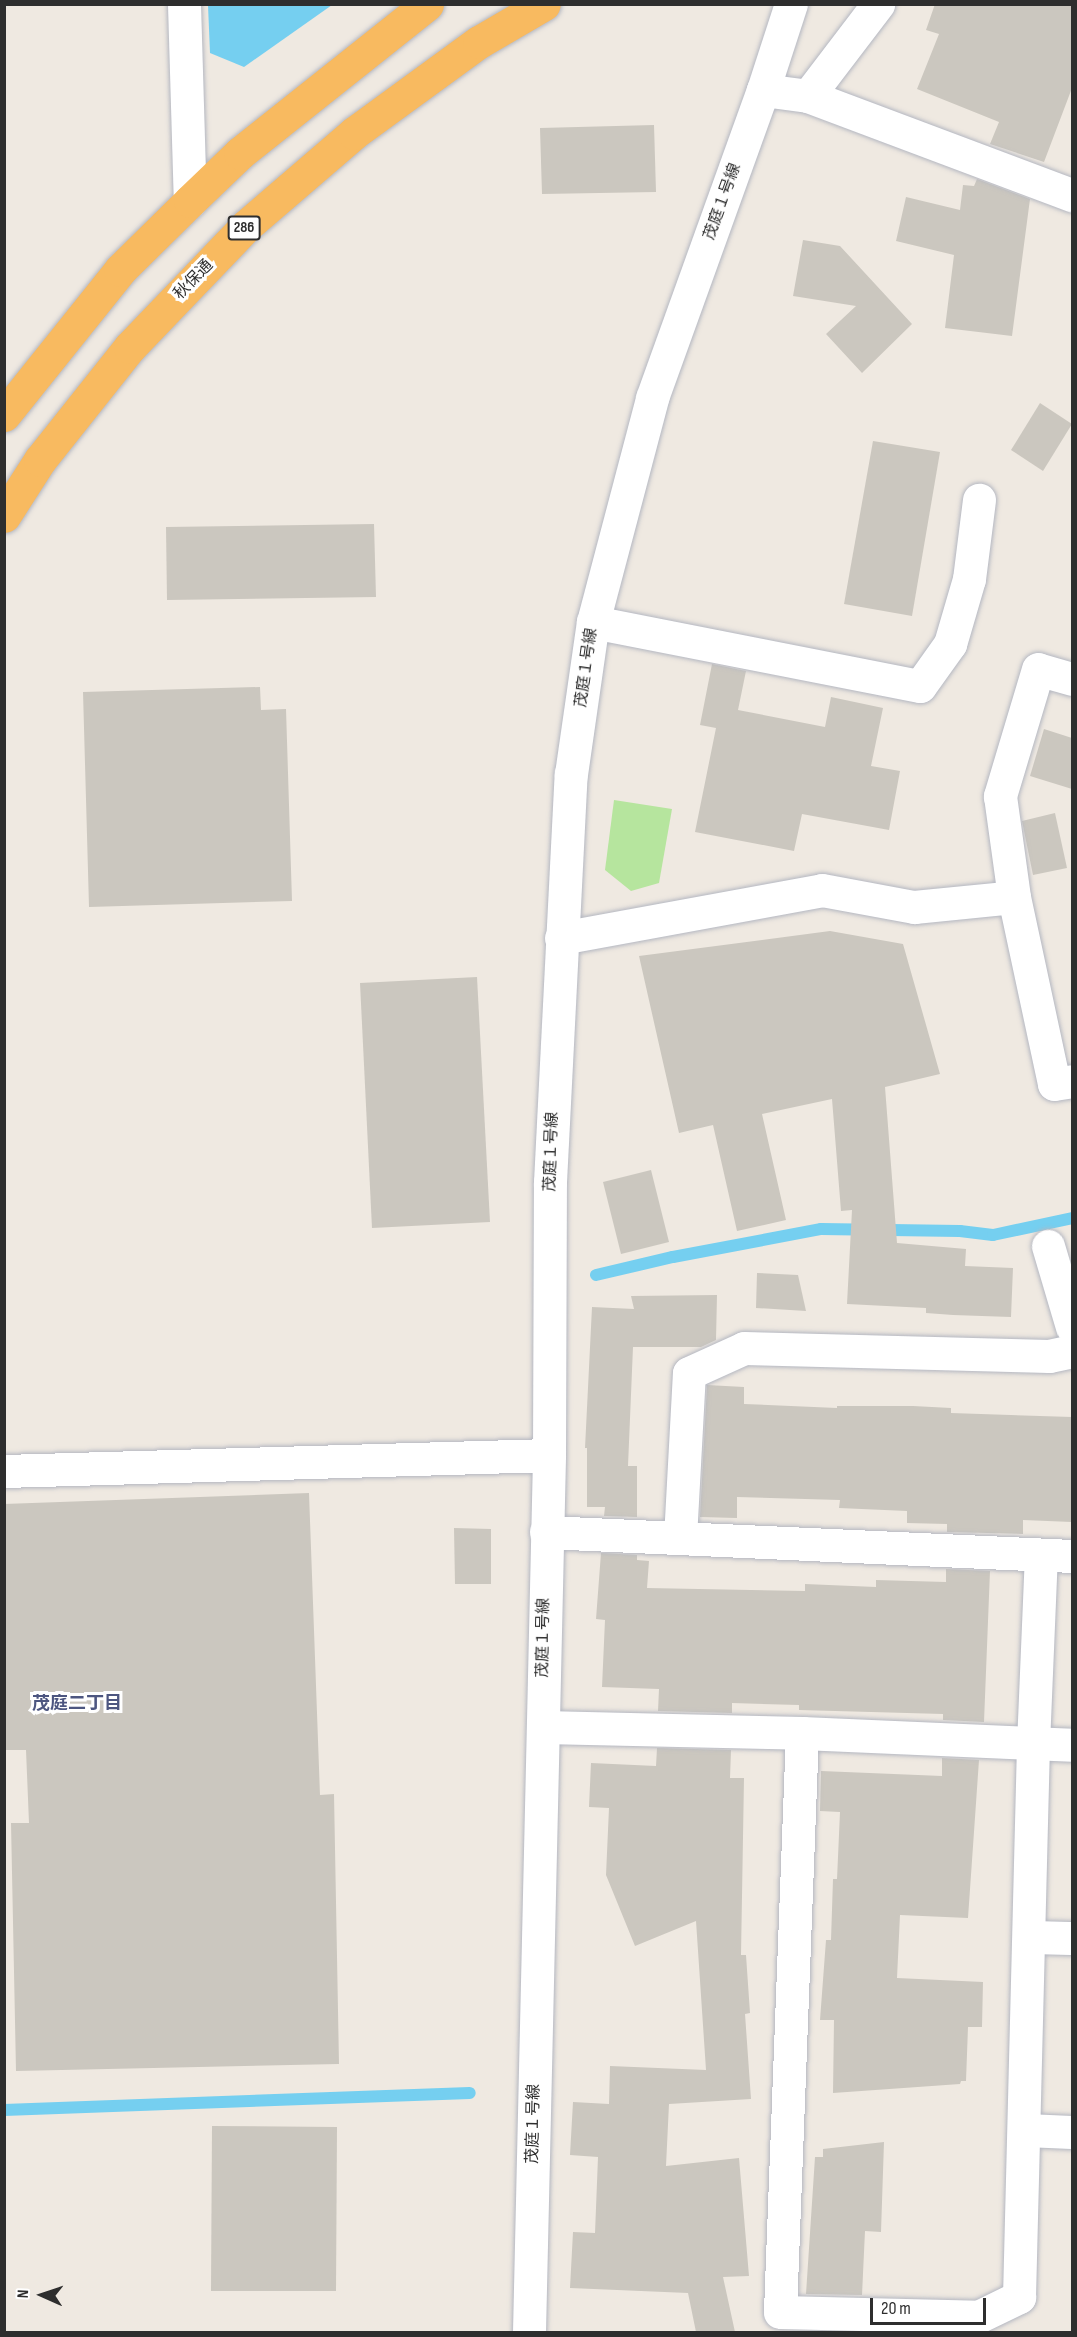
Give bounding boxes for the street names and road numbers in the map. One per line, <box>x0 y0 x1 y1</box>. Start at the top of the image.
street label: 茂庭１号線 <box>700 161 746 243</box>
road number: 286 <box>228 216 260 240</box>
street label: 秋保通 <box>170 256 218 304</box>
street label: 茂庭１号線 <box>572 627 602 709</box>
street label: 茂庭１号線 <box>541 1112 563 1192</box>
street label: 茂庭１号線 <box>534 1598 554 1678</box>
street label: 茂庭１号線 <box>524 2084 544 2164</box>

